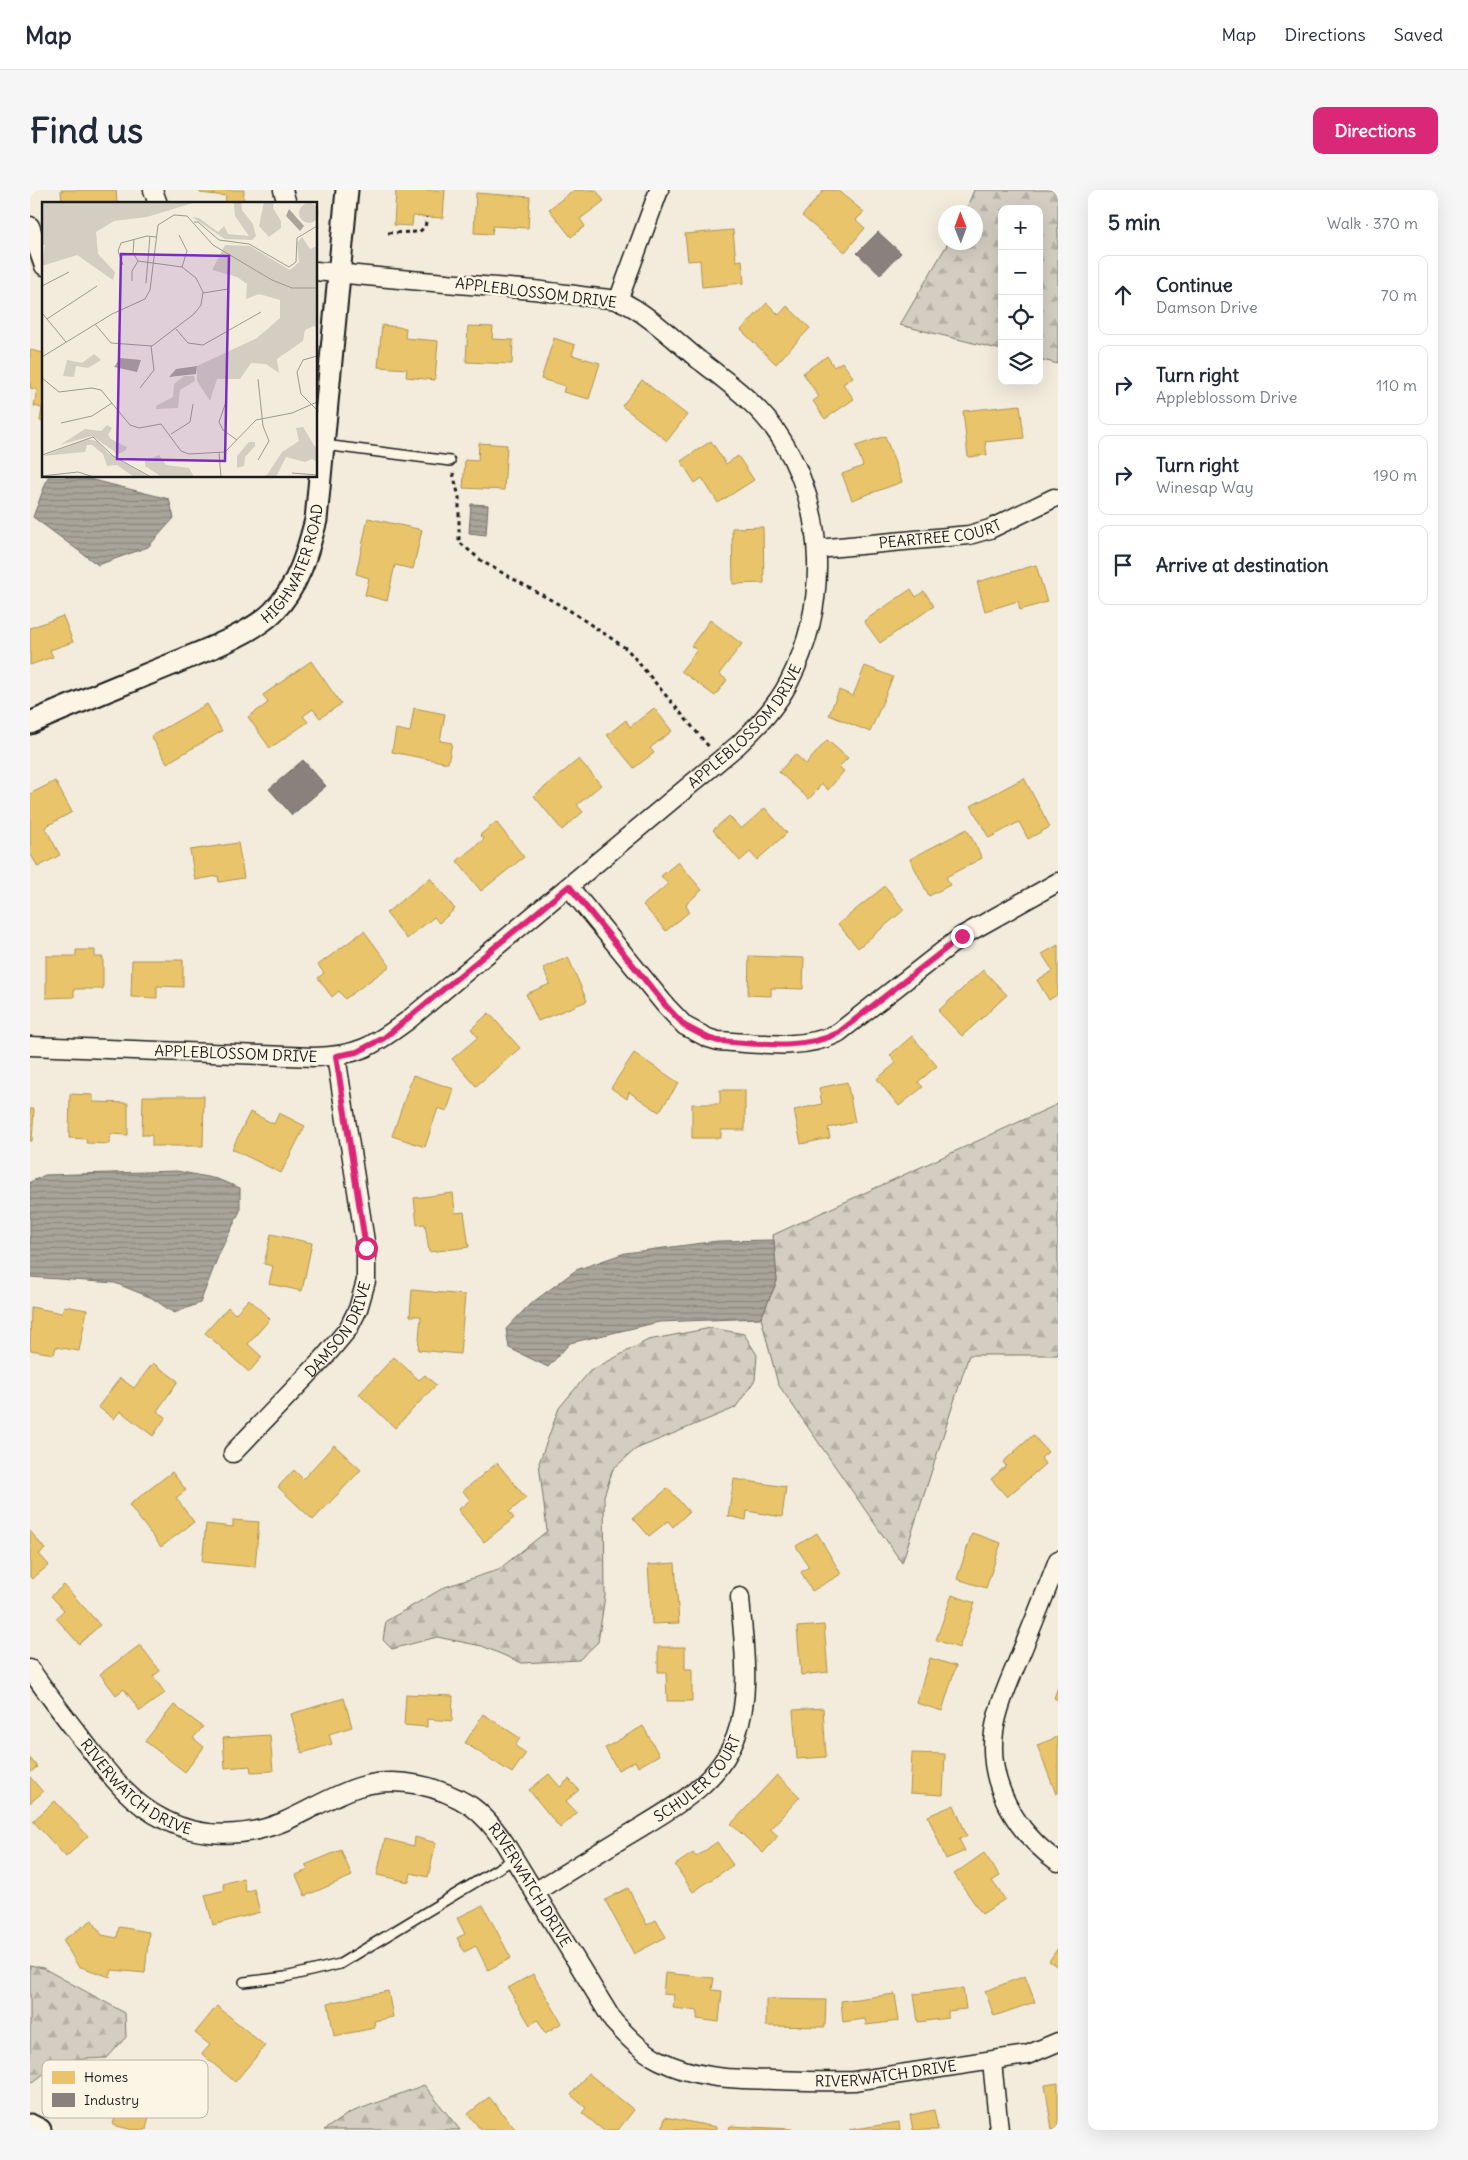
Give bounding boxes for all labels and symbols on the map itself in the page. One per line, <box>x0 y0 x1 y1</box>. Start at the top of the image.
inset map <box>42 202 318 478</box>
north arrow <box>938 205 983 250</box>
street label: APPLEBLOSSOM DRIVE <box>454 273 618 312</box>
street label: HIGHWATER ROAD <box>257 503 326 627</box>
street label: PEARTREE COURT <box>878 515 1004 552</box>
street label: APPLEBLOSSOM DRIVE <box>684 661 805 792</box>
route end <box>951 925 974 948</box>
street label: APPLEBLOSSOM DRIVE <box>154 1041 318 1066</box>
route start <box>355 1237 378 1260</box>
street label: DAMSON DRIVE <box>301 1279 374 1381</box>
street label: SCHULER COURT <box>650 1732 745 1826</box>
street label: RIVERWATCH DRIVE <box>76 1735 194 1839</box>
street label: RIVERWATCH DRIVE <box>484 1819 576 1951</box>
street label: RIVERWATCH DRIVE <box>815 2056 958 2090</box>
legend <box>42 2060 208 2118</box>
text: Homes <box>84 2068 128 2086</box>
text: Industry <box>84 2091 139 2109</box>

